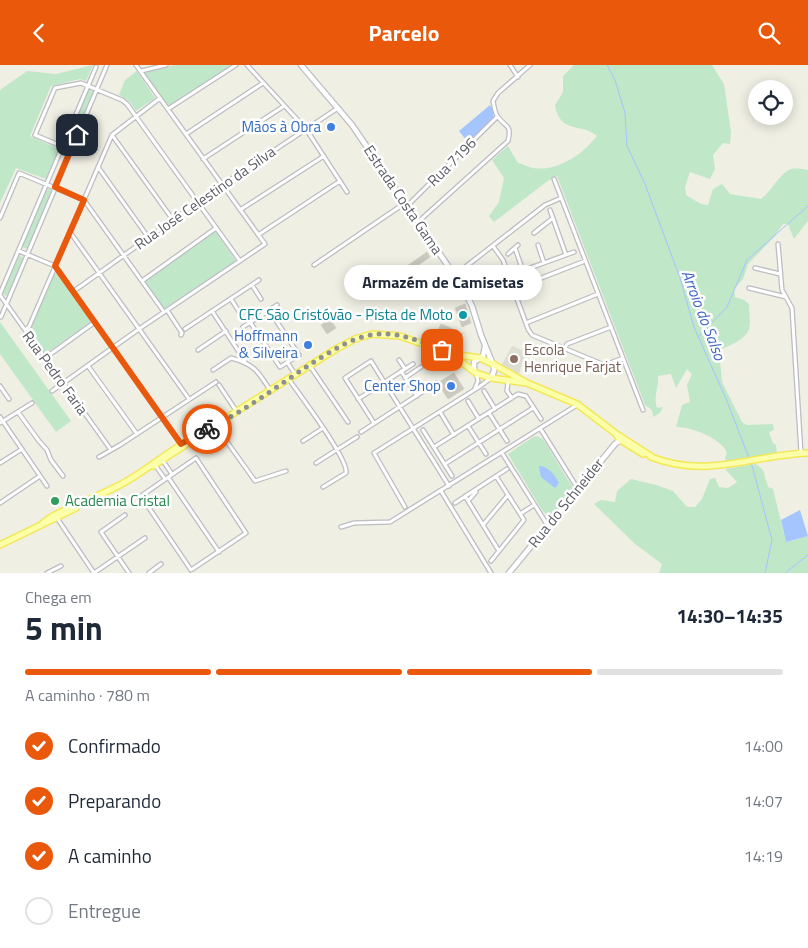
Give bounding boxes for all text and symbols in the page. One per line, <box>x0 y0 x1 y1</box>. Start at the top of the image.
text: Parcelo <box>369 16 439 50</box>
icon: back <box>25 19 53 47</box>
icon: search <box>755 19 783 47</box>
map controls <box>748 80 793 125</box>
button: locate <box>748 80 793 125</box>
pin <box>56 114 98 156</box>
place label: Mãos à Obra <box>241 115 321 138</box>
icon: home <box>63 121 91 149</box>
marker: Mãos à Obra <box>325 121 337 133</box>
street label: Rua 7196 <box>422 132 482 192</box>
street label: Rua José Celestino da Silva <box>129 140 280 255</box>
street label: Estrada Costa Gama <box>358 140 449 260</box>
callout: Armazém de Camisetas <box>343 265 541 300</box>
water label: Arroio do Salso <box>676 266 733 365</box>
text: Armazém de Camisetas <box>362 270 524 294</box>
place label: CFC São Cristóvão - Pista de Moto <box>239 303 453 326</box>
marker: CFC São Cristóvão - Pista de Moto <box>457 309 469 321</box>
place label: Hoffmann & Silveira <box>234 324 298 364</box>
street label: Rua Pedro Faria <box>17 326 94 420</box>
pin <box>421 329 463 371</box>
icon: bag <box>428 336 456 364</box>
place label: Escola Henrique Farjat <box>524 338 622 378</box>
marker: Hoffmann & Silveira <box>302 339 314 351</box>
marker: Escola Henrique Farjat <box>508 353 520 365</box>
place label: Center Shop <box>364 374 441 397</box>
marker: Center Shop <box>445 380 457 392</box>
courier <box>182 404 232 454</box>
icon: bike <box>193 415 221 443</box>
street label: Rua do Schneider <box>522 453 609 552</box>
place label: Academia Cristal <box>65 489 170 512</box>
marker: Academia Cristal <box>49 495 61 507</box>
text: Chega em <box>25 585 92 609</box>
text: 14:30–14:35 <box>676 601 783 630</box>
text: 5 min <box>25 604 103 652</box>
text: A caminho · 780 m <box>25 683 150 707</box>
text: Confirmado <box>68 731 161 760</box>
icon: check <box>25 732 53 760</box>
text: 14:00 <box>744 734 783 758</box>
text: Preparando <box>68 786 161 815</box>
icon: check <box>25 787 53 815</box>
text: 14:07 <box>744 789 783 813</box>
text: A caminho <box>68 841 152 870</box>
icon: check <box>25 842 53 870</box>
text: 14:19 <box>744 844 783 868</box>
text: Entregue <box>68 896 141 925</box>

